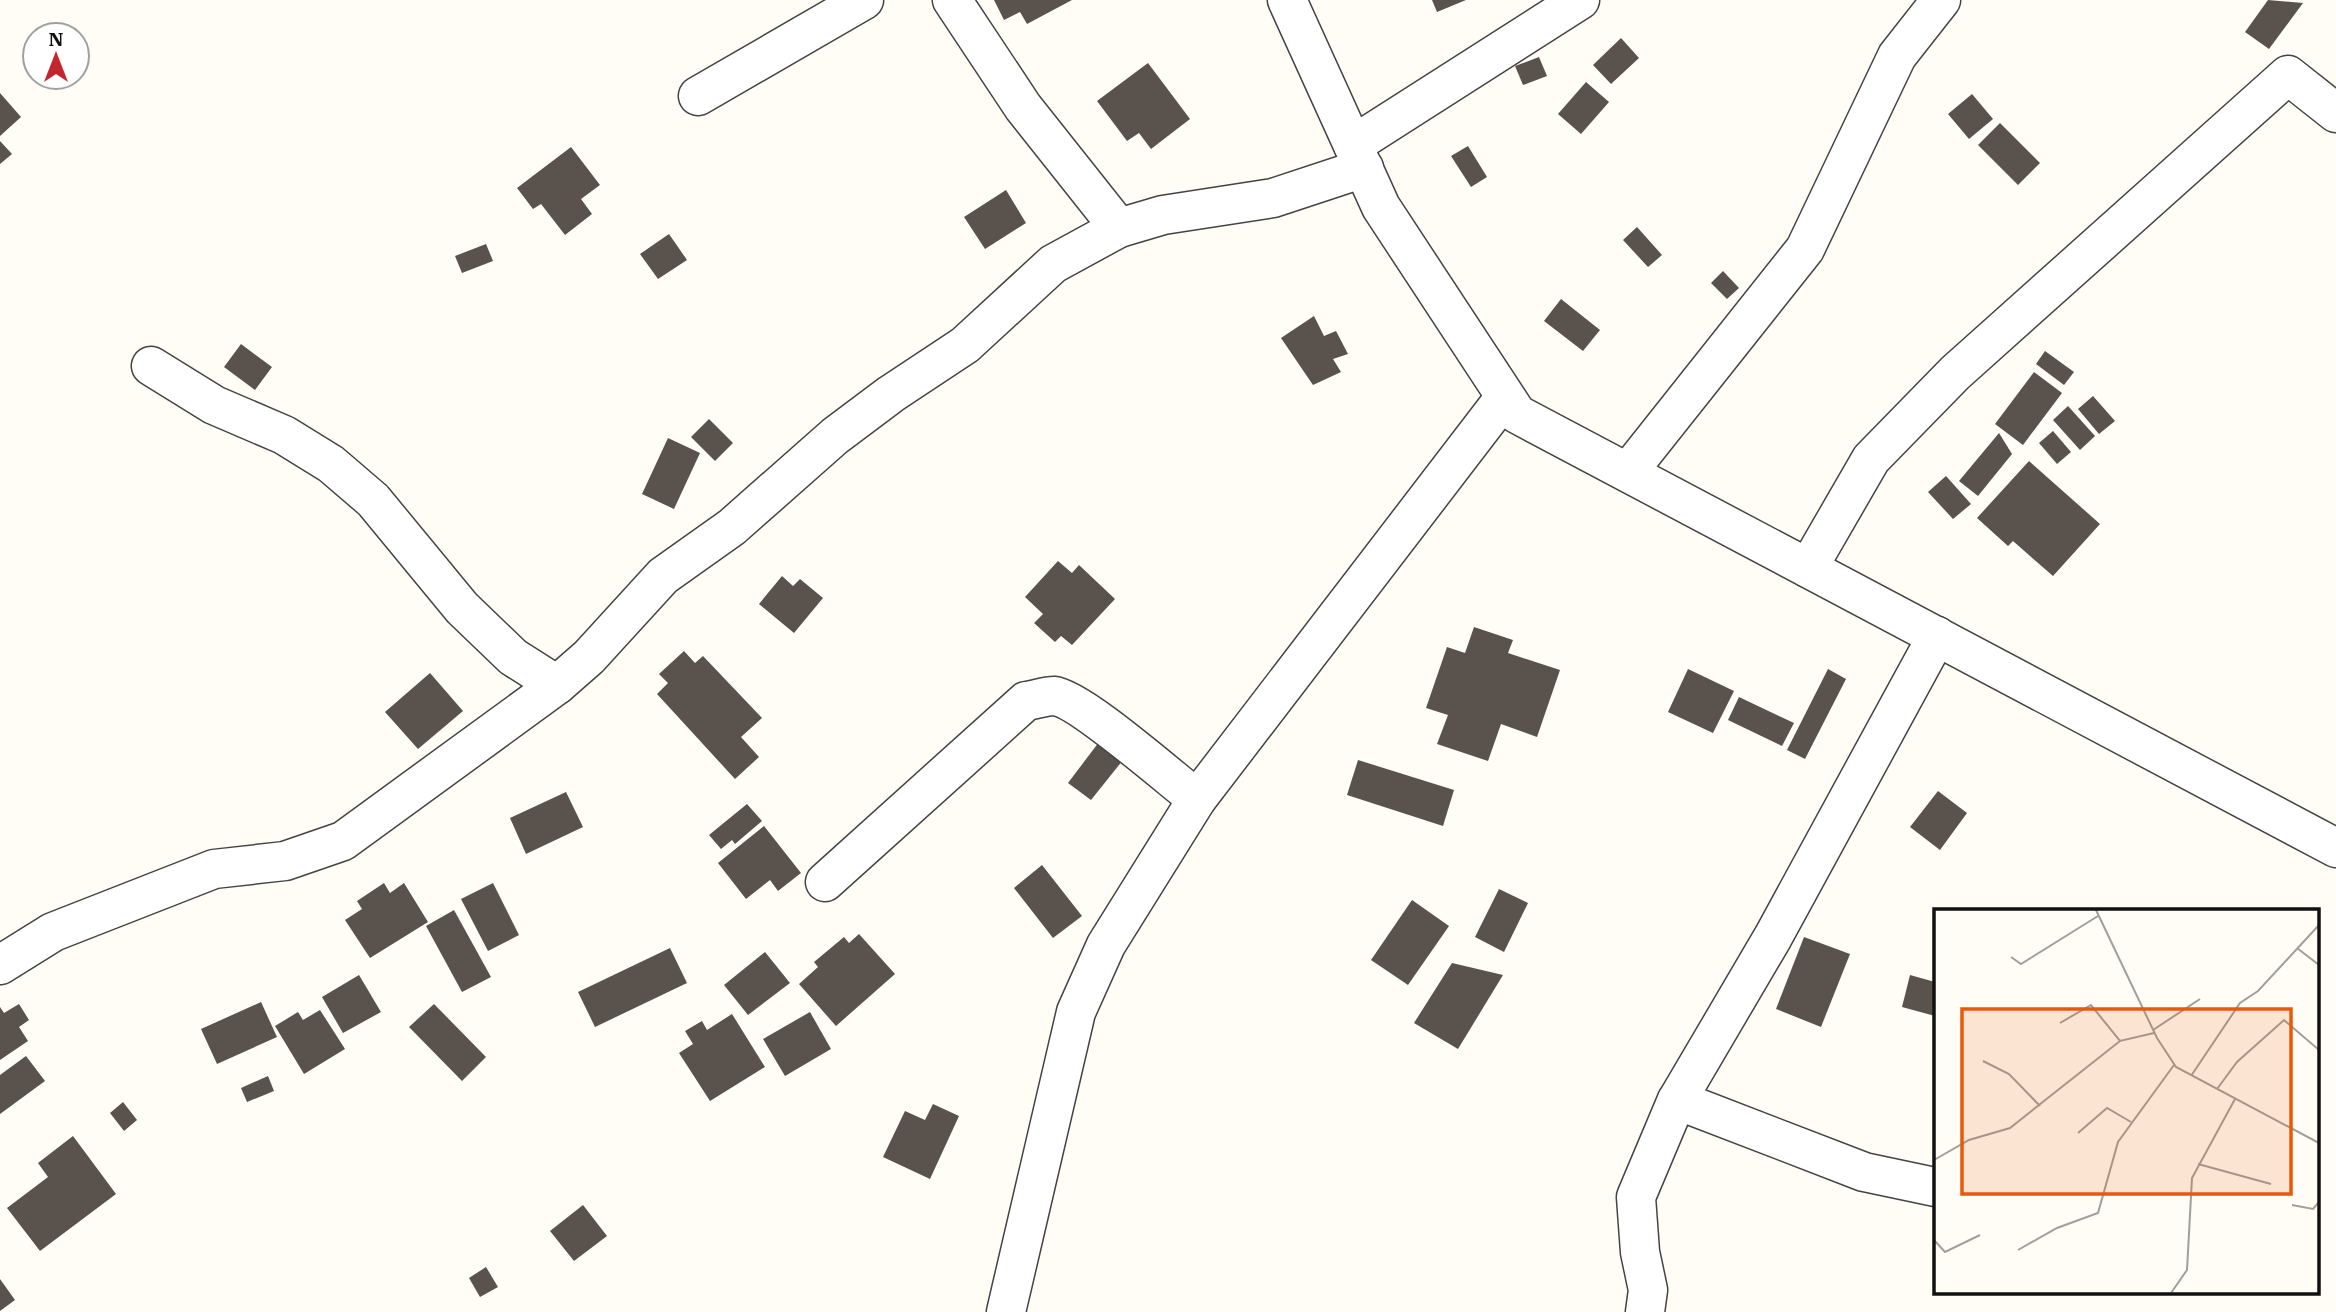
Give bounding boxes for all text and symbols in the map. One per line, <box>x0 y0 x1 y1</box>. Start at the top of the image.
north arrow <box>21 21 91 91</box>
text: N <box>48 27 64 51</box>
inset map <box>1934 909 2318 1294</box>

